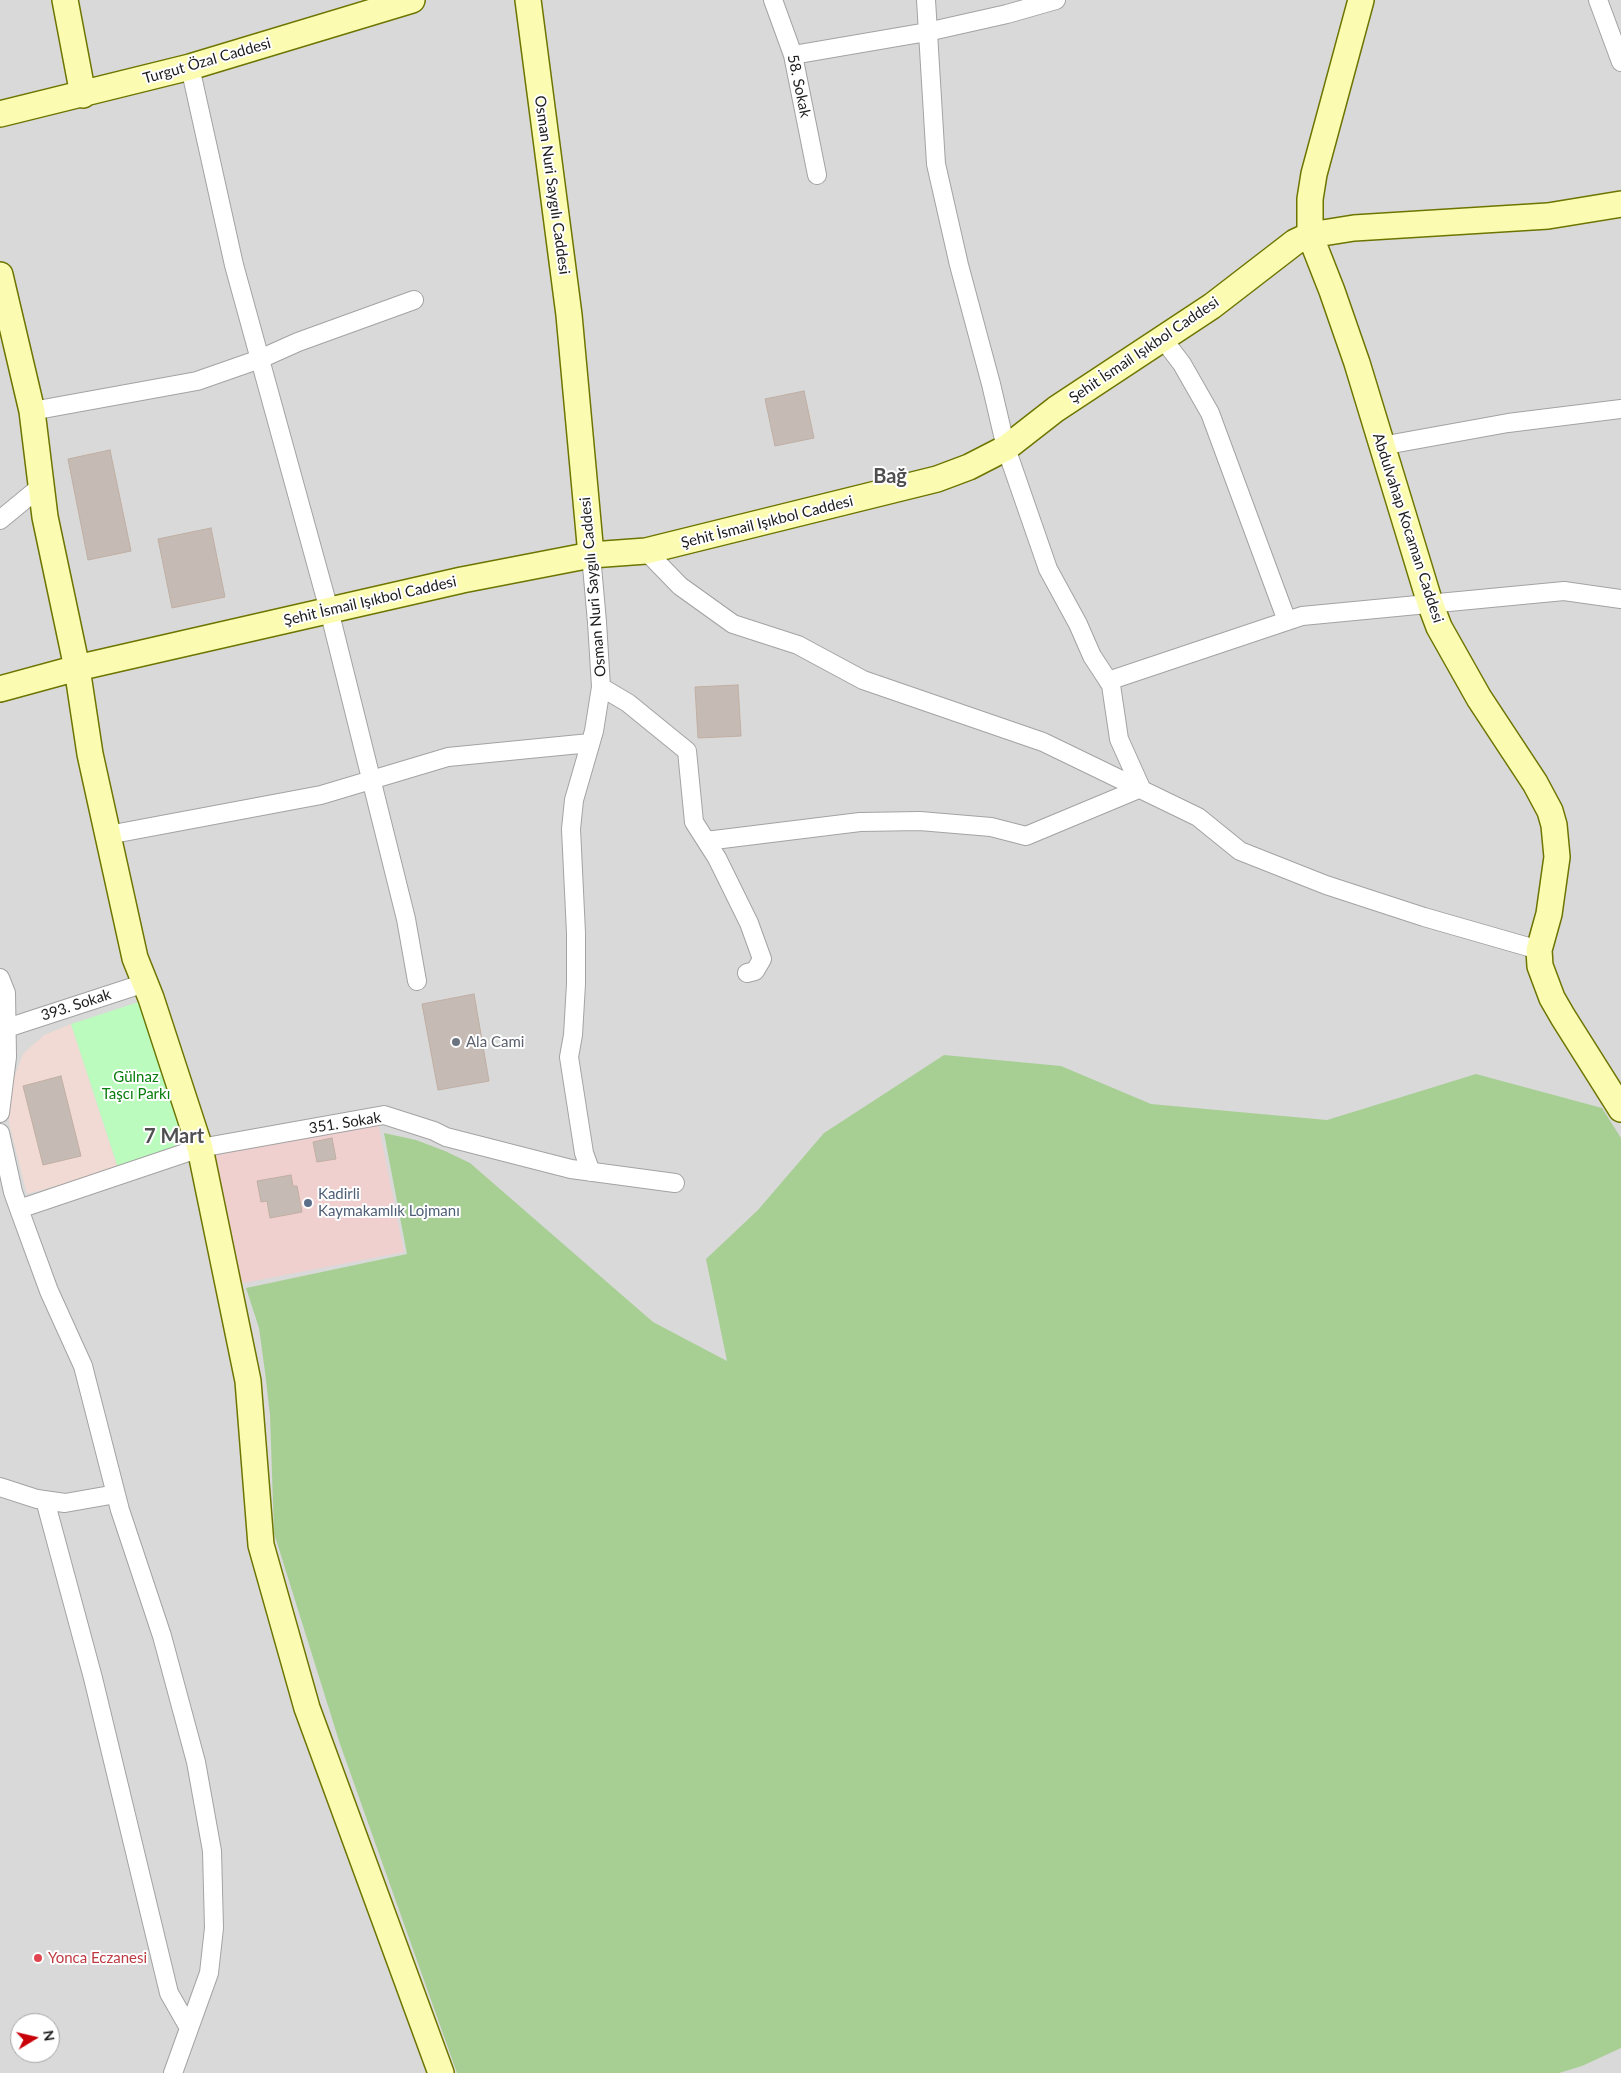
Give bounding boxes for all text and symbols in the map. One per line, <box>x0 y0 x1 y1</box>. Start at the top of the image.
street label: Turgut Özal Caddesi <box>141 34 273 88</box>
street label: 58. Sokak <box>784 53 814 119</box>
street label: Osman Nuri Saygılı Caddesi <box>531 94 573 276</box>
street label: Şehit İsmail Işıkbol Caddesi <box>1066 293 1222 407</box>
street label: Abdulvahap Kocaman Caddesi <box>1369 431 1447 625</box>
district label: Bağ <box>873 465 907 489</box>
street label: Şehit İsmail Işıkbol Caddesi <box>679 492 855 552</box>
street label: Osman Nuri Saygılı Caddesi <box>576 496 610 678</box>
street label: Şehit İsmail Işıkbol Caddesi <box>282 572 458 630</box>
street label: 393. Sokak <box>39 985 113 1025</box>
place label: Ala Cami <box>466 1033 524 1051</box>
marker: Ala Cami <box>450 1036 462 1048</box>
park label: Gülnaz Taşcı Parkı <box>102 1068 170 1103</box>
street label: 351. Sokak <box>308 1108 382 1138</box>
district label: 7 Mart <box>144 1125 204 1149</box>
place label: Kadirli Kaymakamlık Lojmanı <box>318 1185 460 1220</box>
marker: Kadirli Kaymakamlık Lojmanı <box>302 1197 314 1209</box>
place label: Yonca Eczanesi <box>48 1949 147 1967</box>
marker: Yonca Eczanesi <box>32 1952 44 1964</box>
north arrow <box>10 2013 60 2063</box>
text: N <box>40 2029 59 2042</box>

